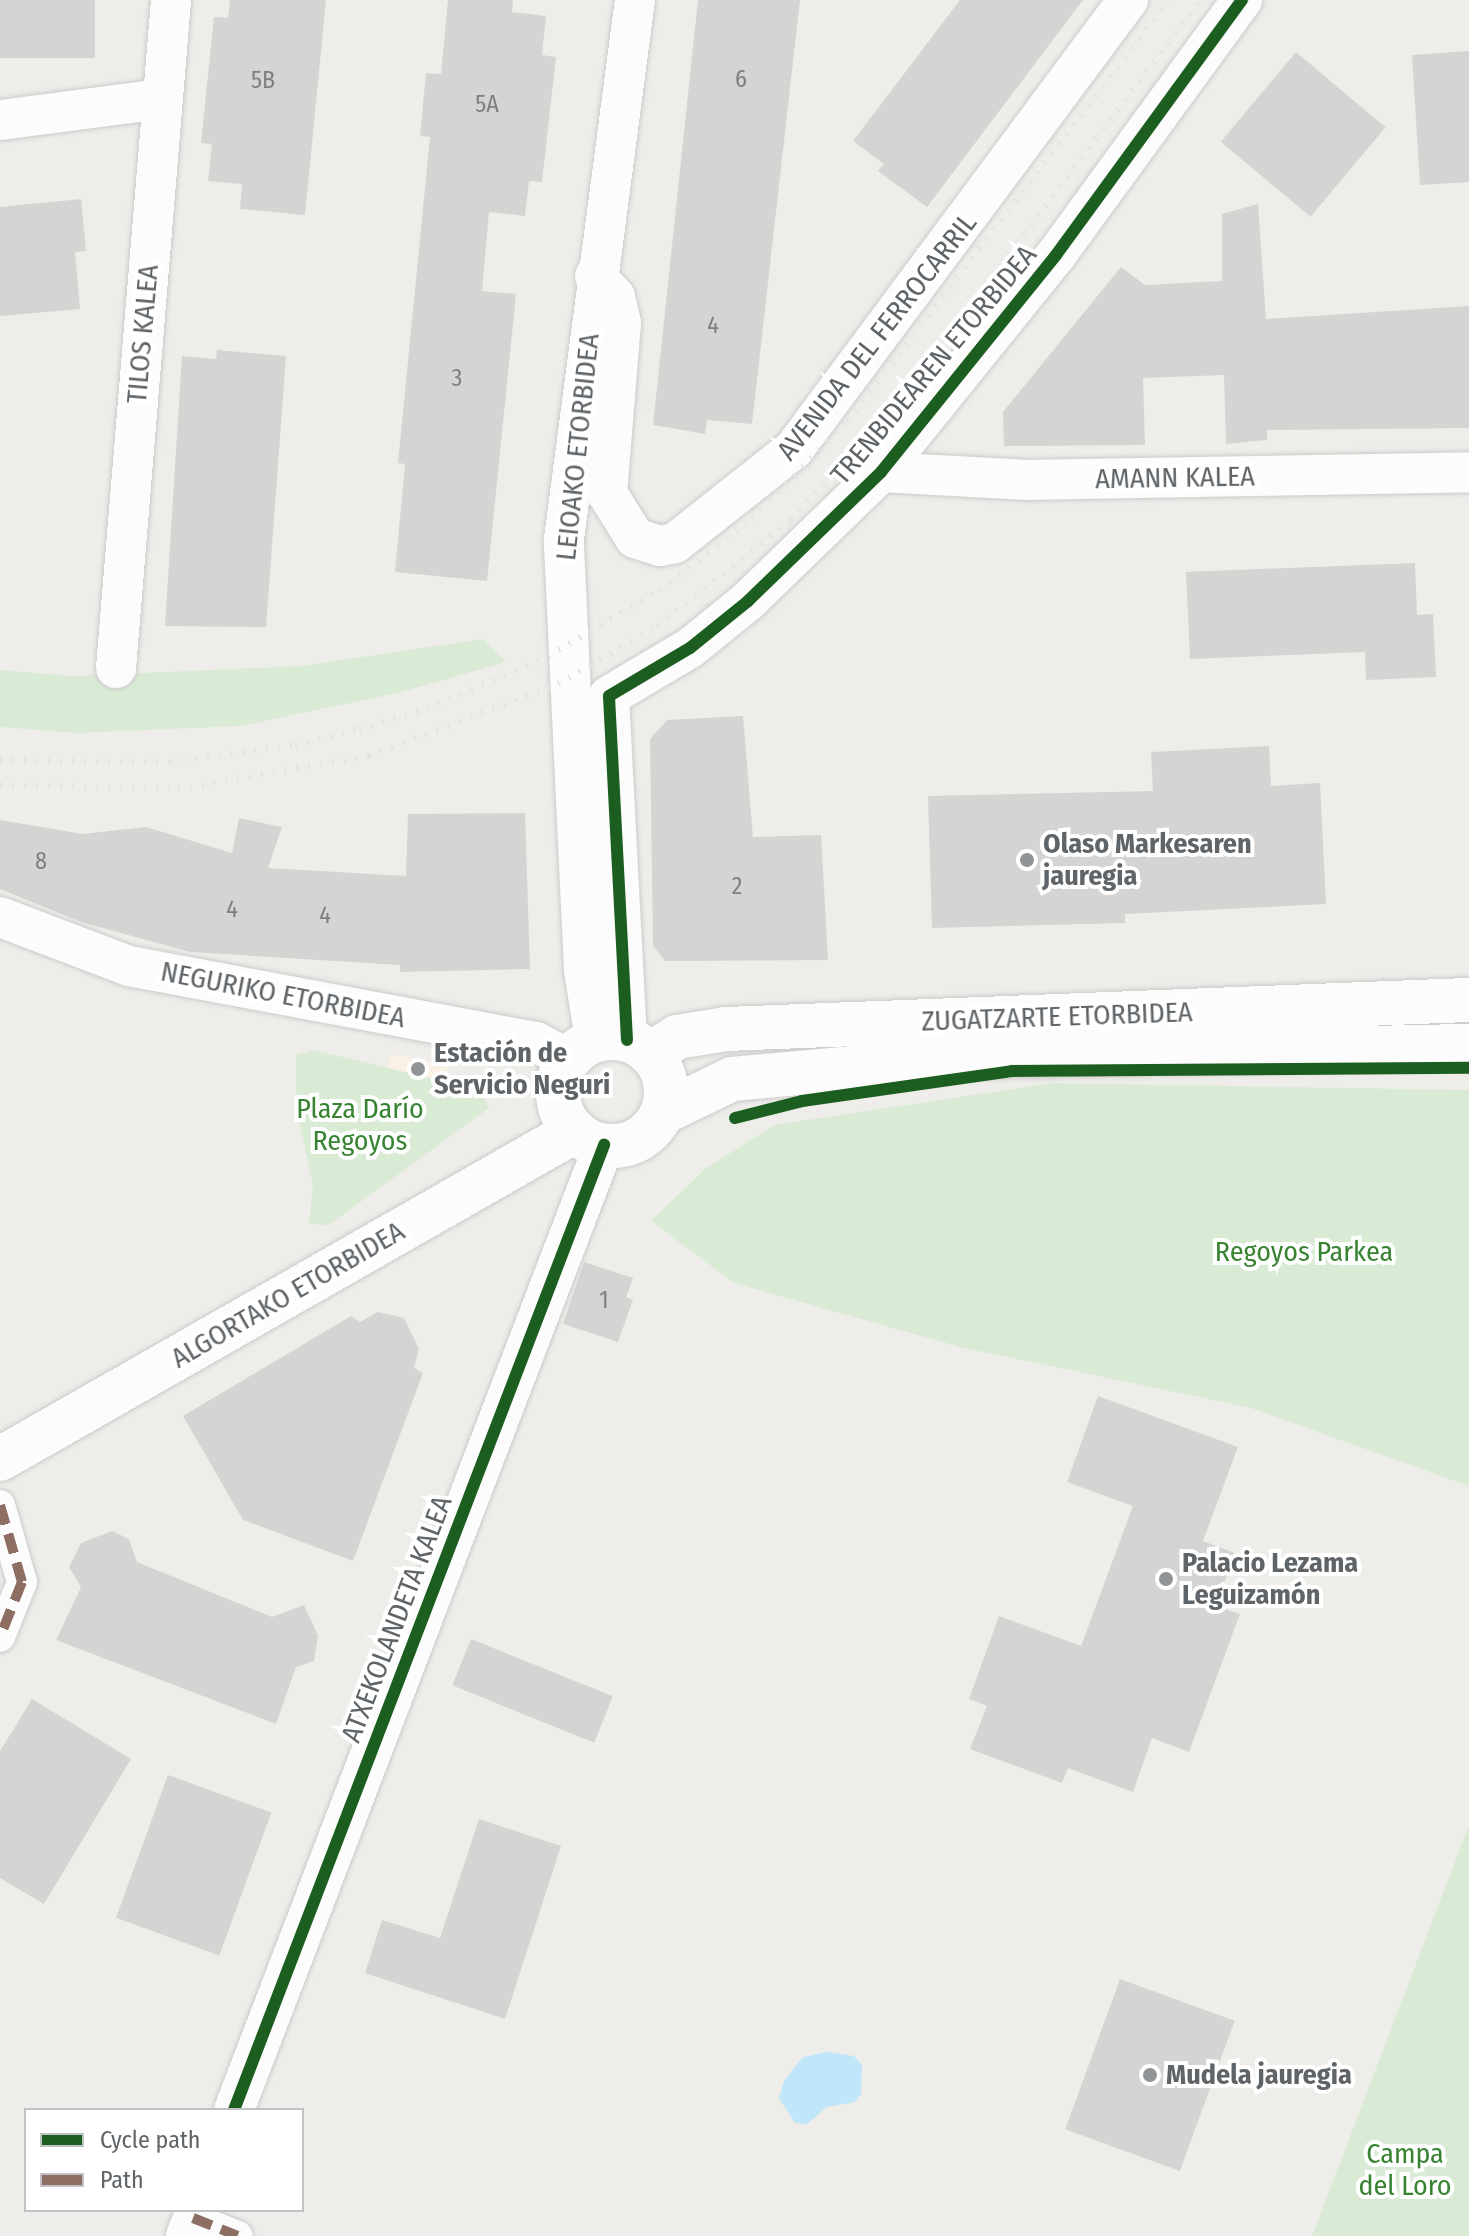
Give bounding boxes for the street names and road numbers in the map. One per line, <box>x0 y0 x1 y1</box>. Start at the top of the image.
street label: AVENIDA DEL FERROCARRIL <box>770 207 984 467</box>
street label: TRENBIDEAREN ETORBIDEA <box>824 239 1044 491</box>
street label: TILOS KALEA <box>120 263 166 405</box>
street label: LEIOAKO ETORBIDEA <box>549 332 607 562</box>
street label: AMANN KALEA <box>1095 460 1255 496</box>
street label: NEGURIKO ETORBIDEA <box>158 955 408 1035</box>
street label: ZUGATZARTE ETORBIDEA <box>921 995 1193 1039</box>
street label: ALGORTAKO ETORBIDEA <box>165 1214 411 1376</box>
street label: ATXEKOLANDETA KALEA <box>334 1491 460 1747</box>

